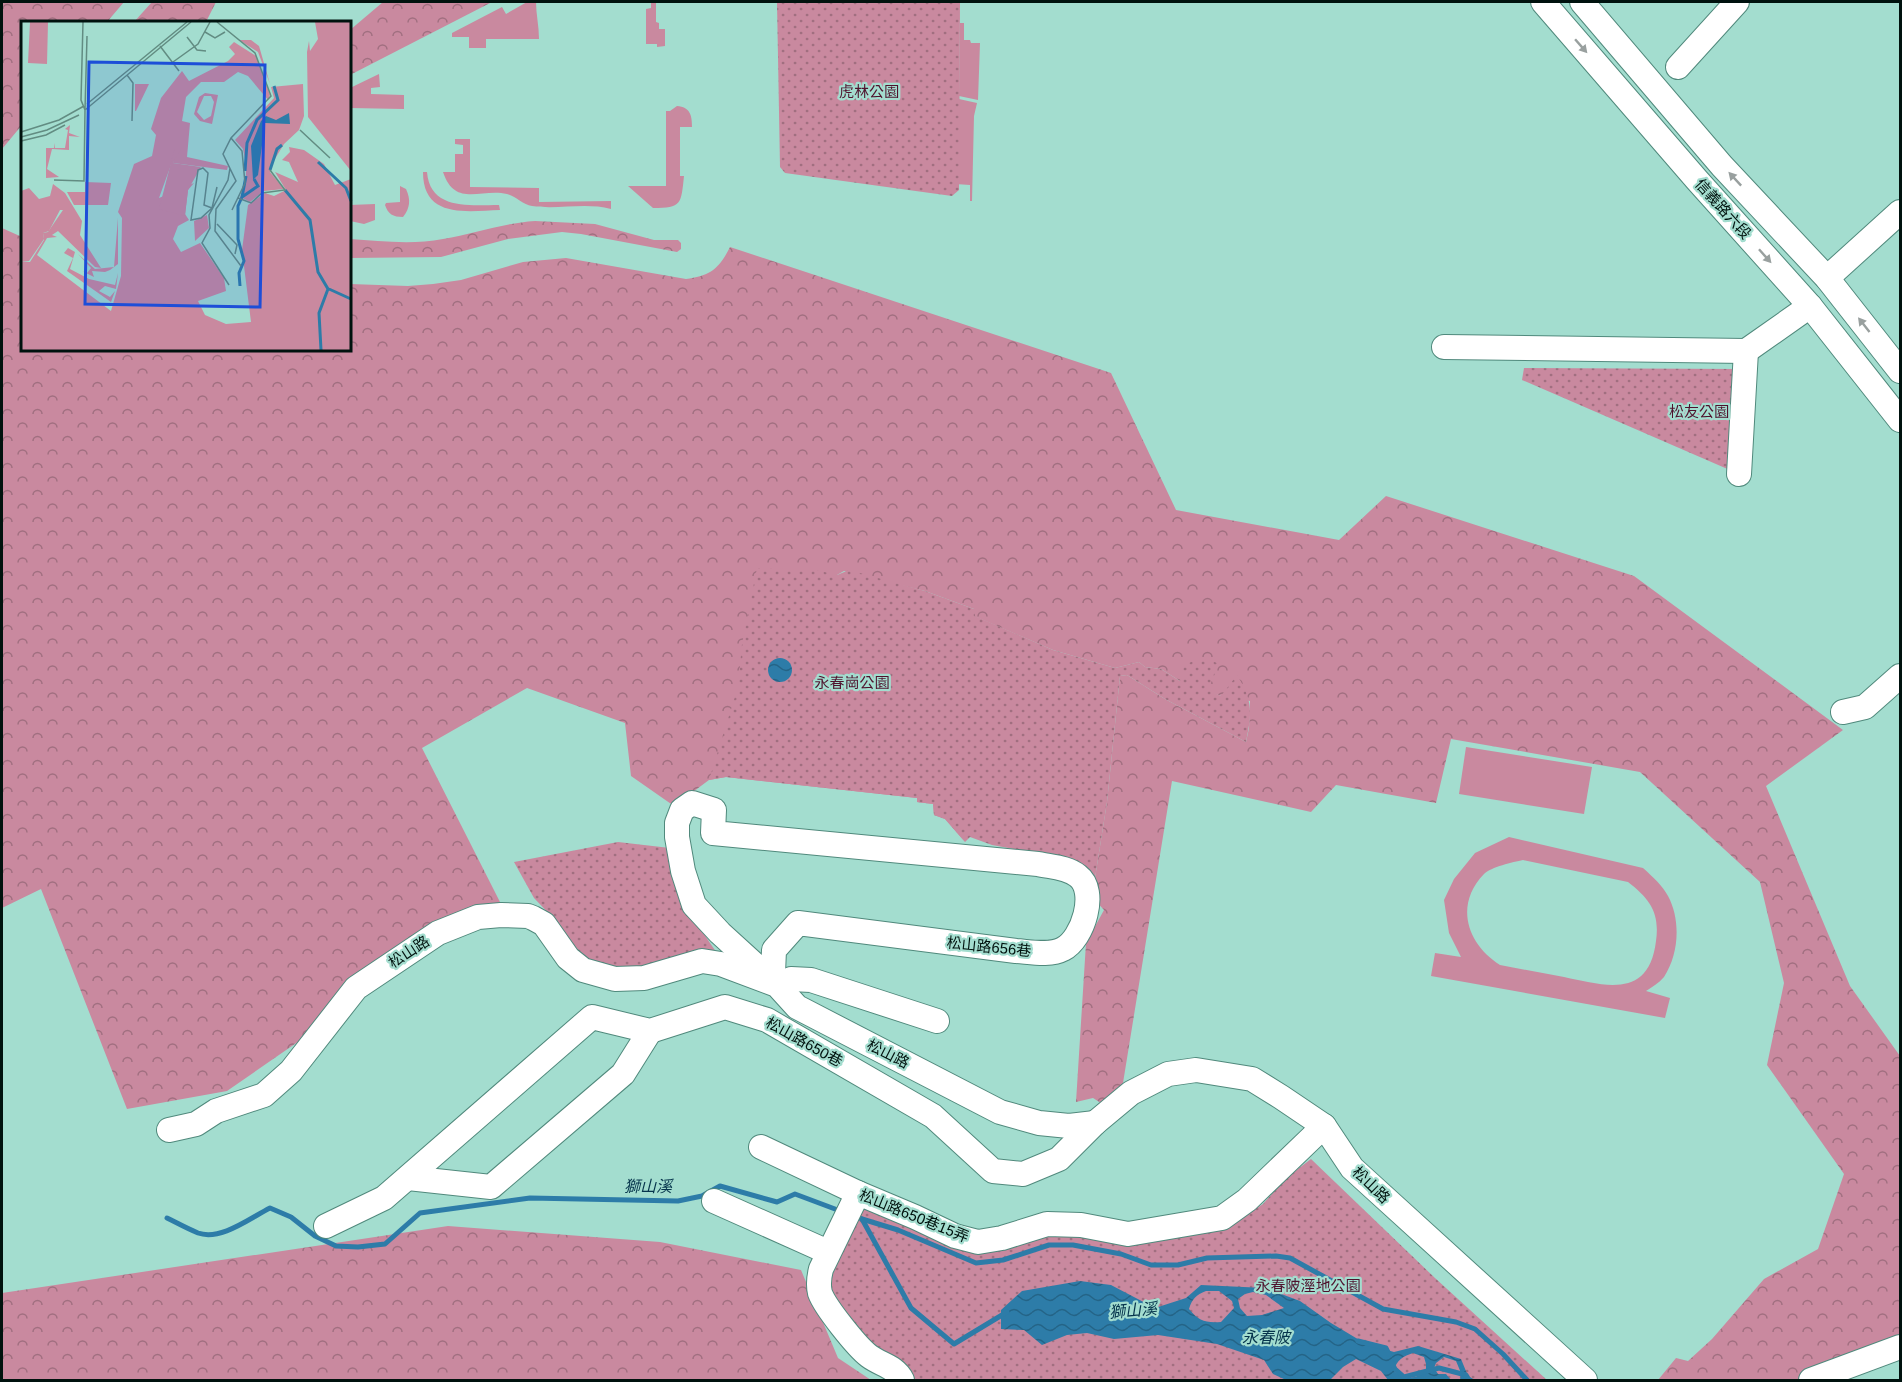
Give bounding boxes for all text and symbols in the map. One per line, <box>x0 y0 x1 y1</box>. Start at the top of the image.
inset map <box>21 21 351 351</box>
one-way arrow <box>1574 38 1587 53</box>
park label: 虎林公園 <box>839 83 899 100</box>
one-way arrow <box>1728 172 1742 187</box>
street label: 信義路六段 <box>1692 175 1755 242</box>
one-way arrow <box>1758 248 1772 263</box>
one-way arrow <box>1858 317 1871 333</box>
park label: 松友公園 <box>1669 403 1729 420</box>
park label: 永春崗公園 <box>814 674 890 691</box>
street label: 松山路 <box>385 932 432 971</box>
street label: 松山路656巷 <box>946 934 1032 959</box>
street label: 松山路650巷 <box>763 1014 846 1070</box>
street label: 松山路 <box>864 1036 912 1071</box>
street label: 松山路 <box>1349 1163 1393 1206</box>
water label: 獅山溪 <box>624 1178 674 1195</box>
street label: 松山路650巷15弄 <box>857 1186 971 1245</box>
park label: 永春陂溼地公園 <box>1255 1277 1361 1294</box>
water label: 獅山溪 <box>1108 1300 1160 1321</box>
water label: 永春陂 <box>1242 1329 1292 1346</box>

